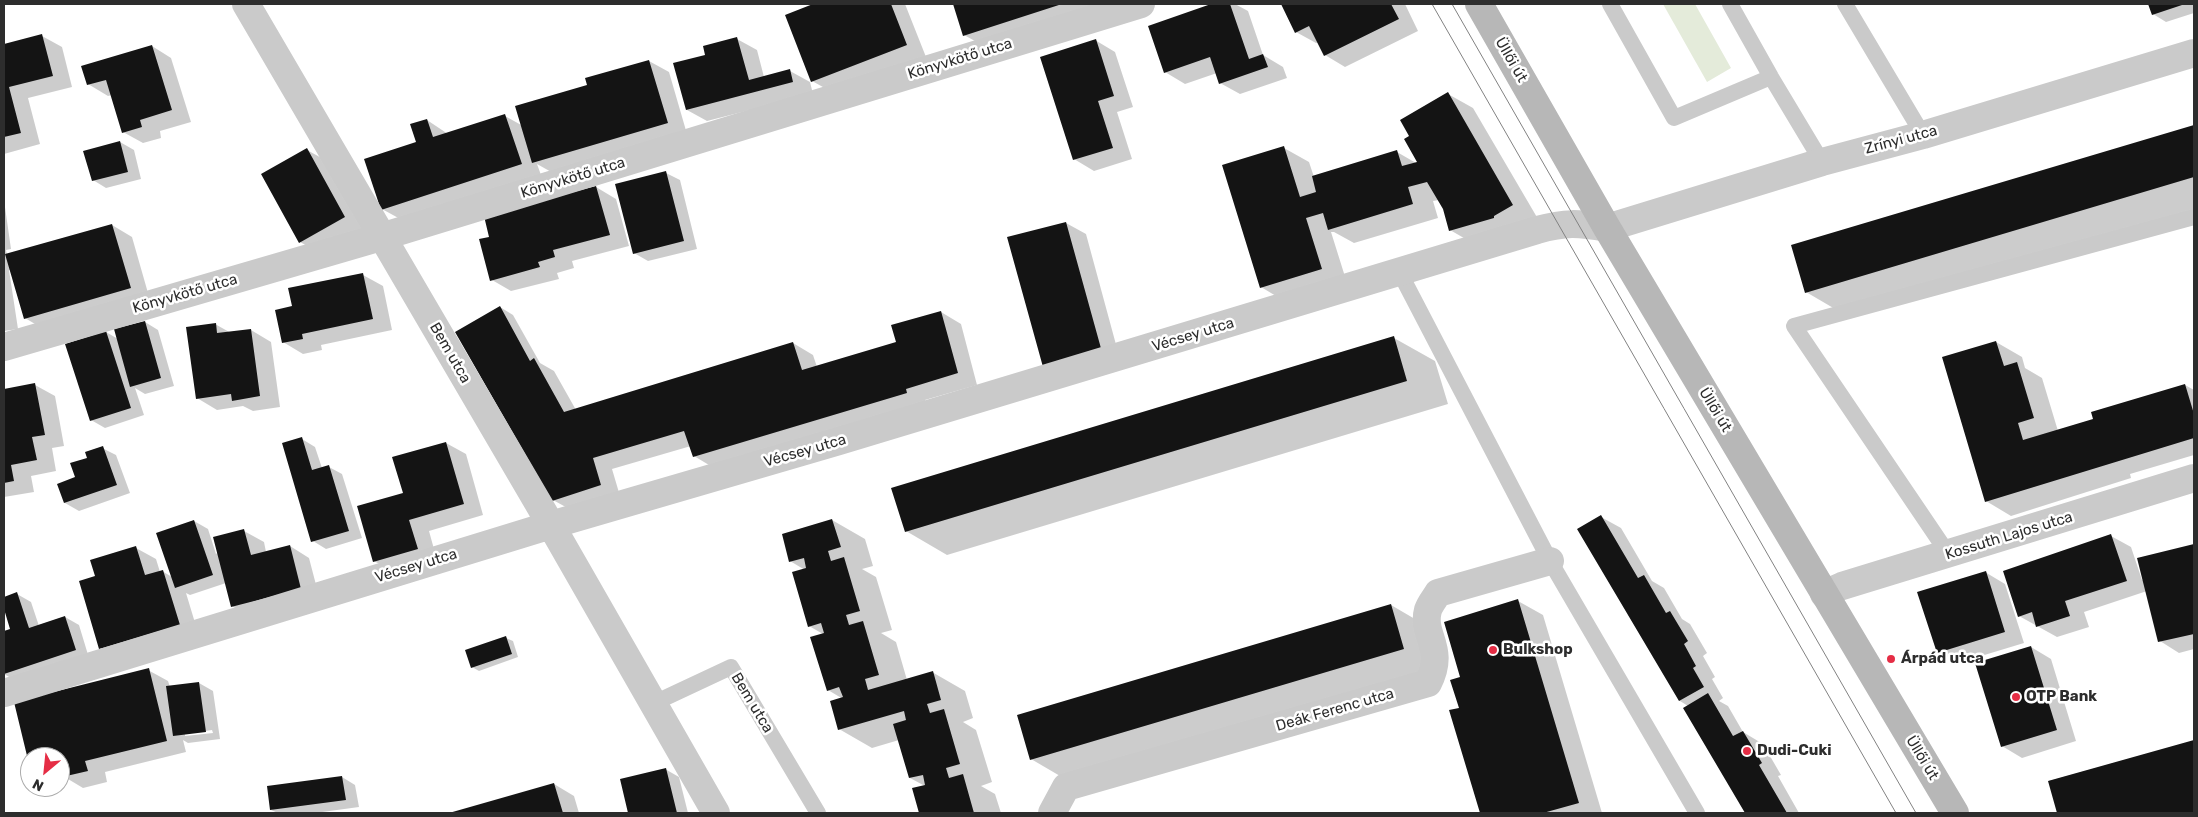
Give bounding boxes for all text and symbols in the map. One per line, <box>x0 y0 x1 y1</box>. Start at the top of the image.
street label: Üllői út <box>1491 34 1531 86</box>
street label: Könyvkötő utca <box>906 35 1014 83</box>
street label: Zrínyi utca <box>1863 122 1939 158</box>
street label: Könyvkötő utca <box>519 154 627 202</box>
street label: Könyvkötő utca <box>131 270 239 318</box>
street label: Vécsey utca <box>1150 314 1236 356</box>
street label: Bem utca <box>425 320 475 386</box>
street label: Üllői út <box>1695 385 1735 435</box>
street label: Vécsey utca <box>762 431 848 471</box>
street label: Kossuth Lajos utca <box>1943 508 2075 564</box>
street label: Vécsey utca <box>373 545 459 587</box>
place label: Bulkshop <box>1503 641 1573 659</box>
marker: Bulkshop <box>1487 644 1499 656</box>
place label: Árpád utca <box>1901 650 1984 668</box>
marker: Árpád utca <box>1885 653 1897 665</box>
street label: Bem utca <box>727 670 777 736</box>
street label: Deák Ferenc utca <box>1274 685 1396 735</box>
place label: OTP Bank <box>2026 688 2097 706</box>
marker: OTP Bank <box>2010 691 2022 703</box>
street label: Üllői út <box>1902 733 1942 783</box>
place label: Dudi-Cuki <box>1757 742 1831 760</box>
marker: Dudi-Cuki <box>1741 745 1753 757</box>
north arrow <box>20 747 70 797</box>
text: N <box>30 775 47 795</box>

